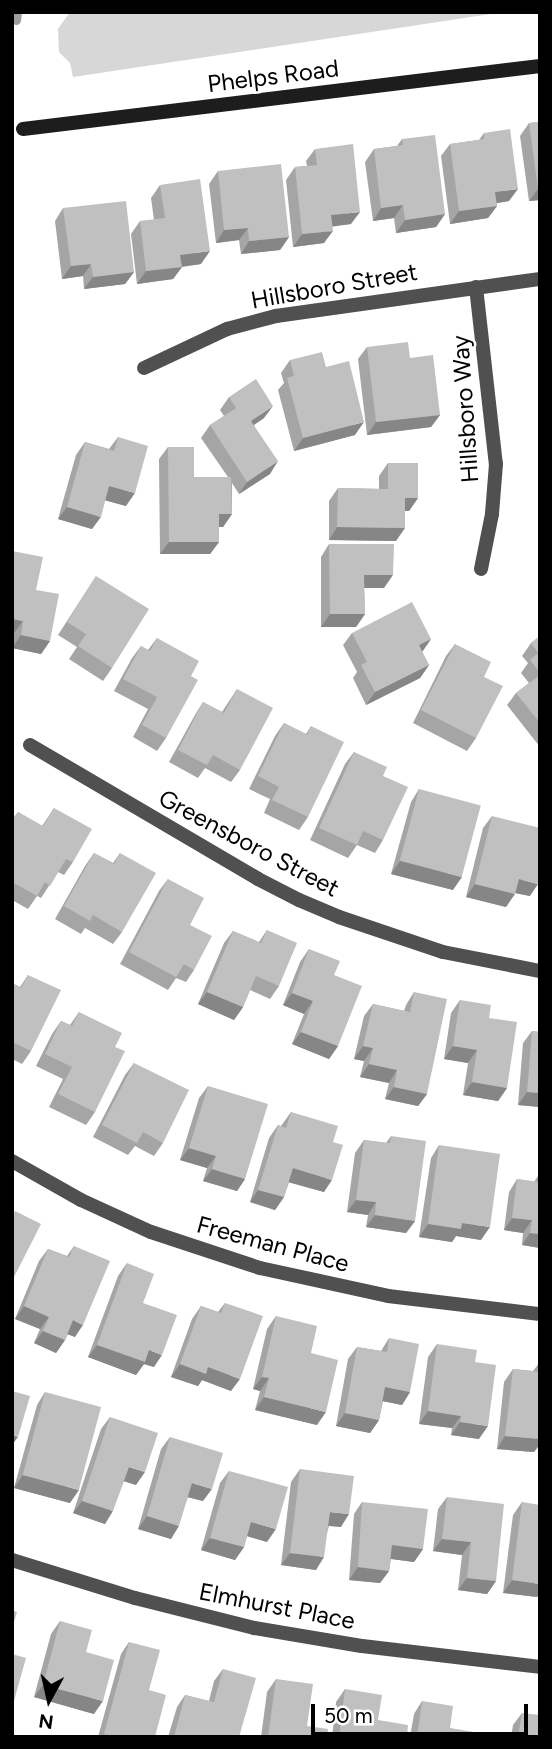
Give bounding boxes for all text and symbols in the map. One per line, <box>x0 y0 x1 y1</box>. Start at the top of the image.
street label: Phelps Road <box>206 54 340 98</box>
street label: Hillsboro Street <box>249 257 419 315</box>
street label: Hillsboro Way <box>445 334 485 484</box>
street label: Greensboro Street <box>154 783 344 903</box>
street label: Freeman Place <box>194 1210 352 1278</box>
street label: Elmhurst Place <box>196 1577 358 1635</box>
north arrow <box>14 1665 84 1735</box>
scale bar <box>314 1690 531 1734</box>
text: 50 m <box>324 1703 373 1728</box>
text: N <box>37 1709 55 1734</box>

